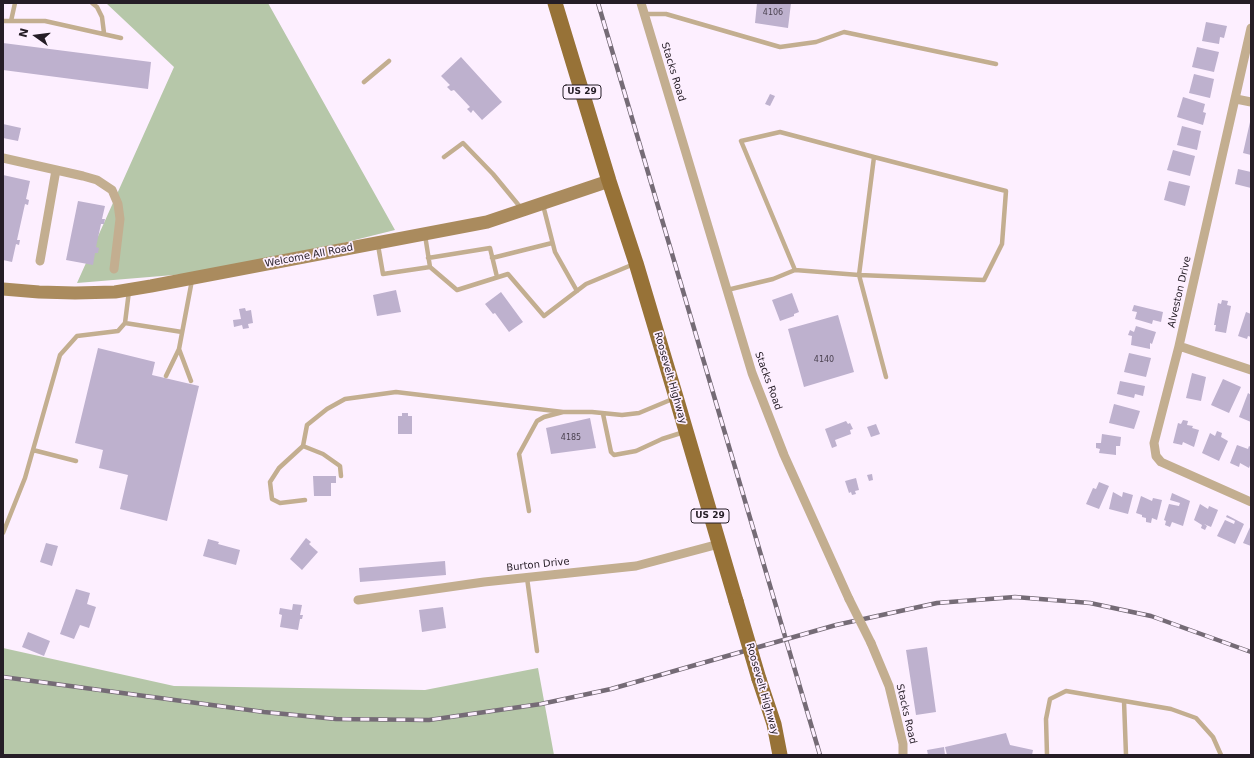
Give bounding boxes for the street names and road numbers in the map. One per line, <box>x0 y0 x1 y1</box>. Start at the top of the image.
street label: Stacks Road <box>658 41 688 103</box>
road number: US 29 <box>563 85 601 99</box>
street label: Welcome All Road <box>264 242 354 270</box>
street label: Alveston Drive <box>1166 255 1194 329</box>
street label: Roosevelt Highway <box>651 331 689 425</box>
street label: Stacks Road <box>752 350 784 412</box>
road number: US 29 <box>691 509 729 523</box>
street label: Burton Drive <box>506 556 570 574</box>
street label: Roosevelt Highway <box>743 642 781 736</box>
street label: Stacks Road <box>893 683 919 745</box>

